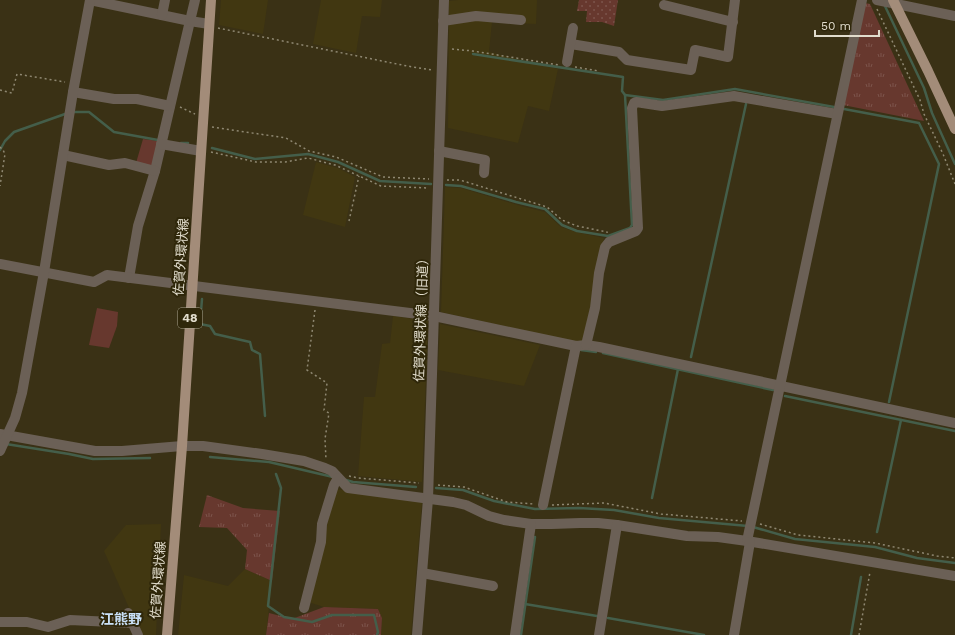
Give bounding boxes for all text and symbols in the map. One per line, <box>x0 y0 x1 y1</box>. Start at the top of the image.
scale bar <box>815 12 879 38</box>
text: 50 m <box>821 19 851 33</box>
street label: 佐賀外環状線 <box>171 218 191 296</box>
street label: 佐賀外環状線（旧道） <box>411 252 431 382</box>
road number: 48 <box>178 308 202 328</box>
street label: 佐賀外環状線 <box>148 541 168 619</box>
district label: 江熊野 <box>100 611 142 627</box>

